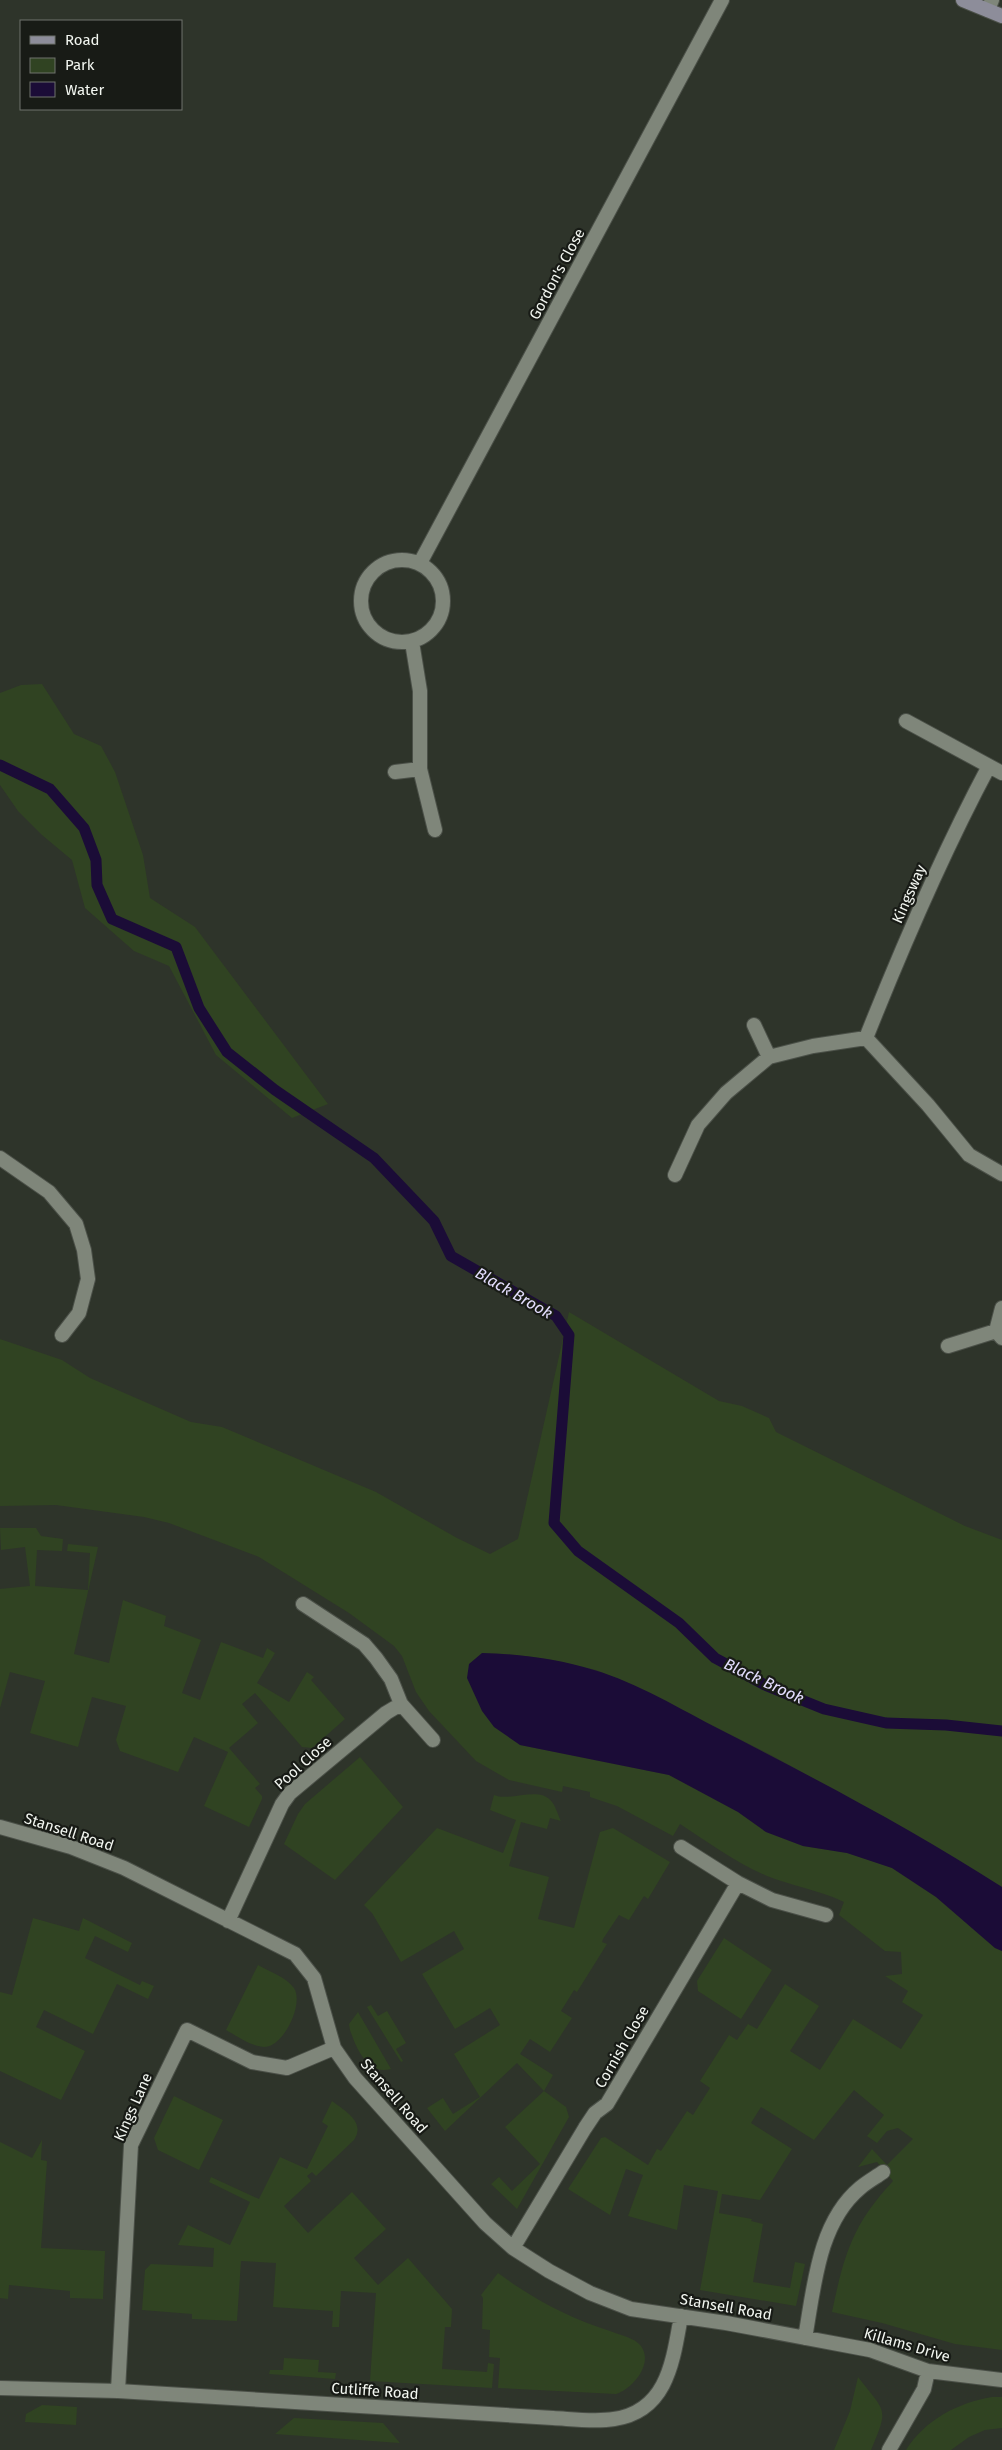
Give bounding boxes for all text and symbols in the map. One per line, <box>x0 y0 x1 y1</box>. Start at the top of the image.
legend <box>20 20 182 110</box>
text: Road <box>65 31 100 49</box>
text: Park <box>65 56 95 74</box>
text: Water <box>65 81 104 99</box>
street label: Gordon's Close <box>525 225 589 323</box>
street label: Kingsway <box>888 861 930 926</box>
water label: Black Brook <box>472 1263 556 1323</box>
water label: Black Brook <box>721 1654 807 1708</box>
street label: Pool Close <box>271 1733 335 1793</box>
street label: Stansell Road <box>22 1809 116 1855</box>
street label: Cornish Close <box>591 2003 653 2091</box>
street label: Stansell Road <box>357 2055 431 2137</box>
street label: Kings Lane <box>110 2070 156 2144</box>
street label: Stansell Road <box>679 2290 773 2324</box>
street label: Killams Drive <box>862 2324 952 2366</box>
street label: Cutliffe Road <box>331 2379 419 2403</box>

